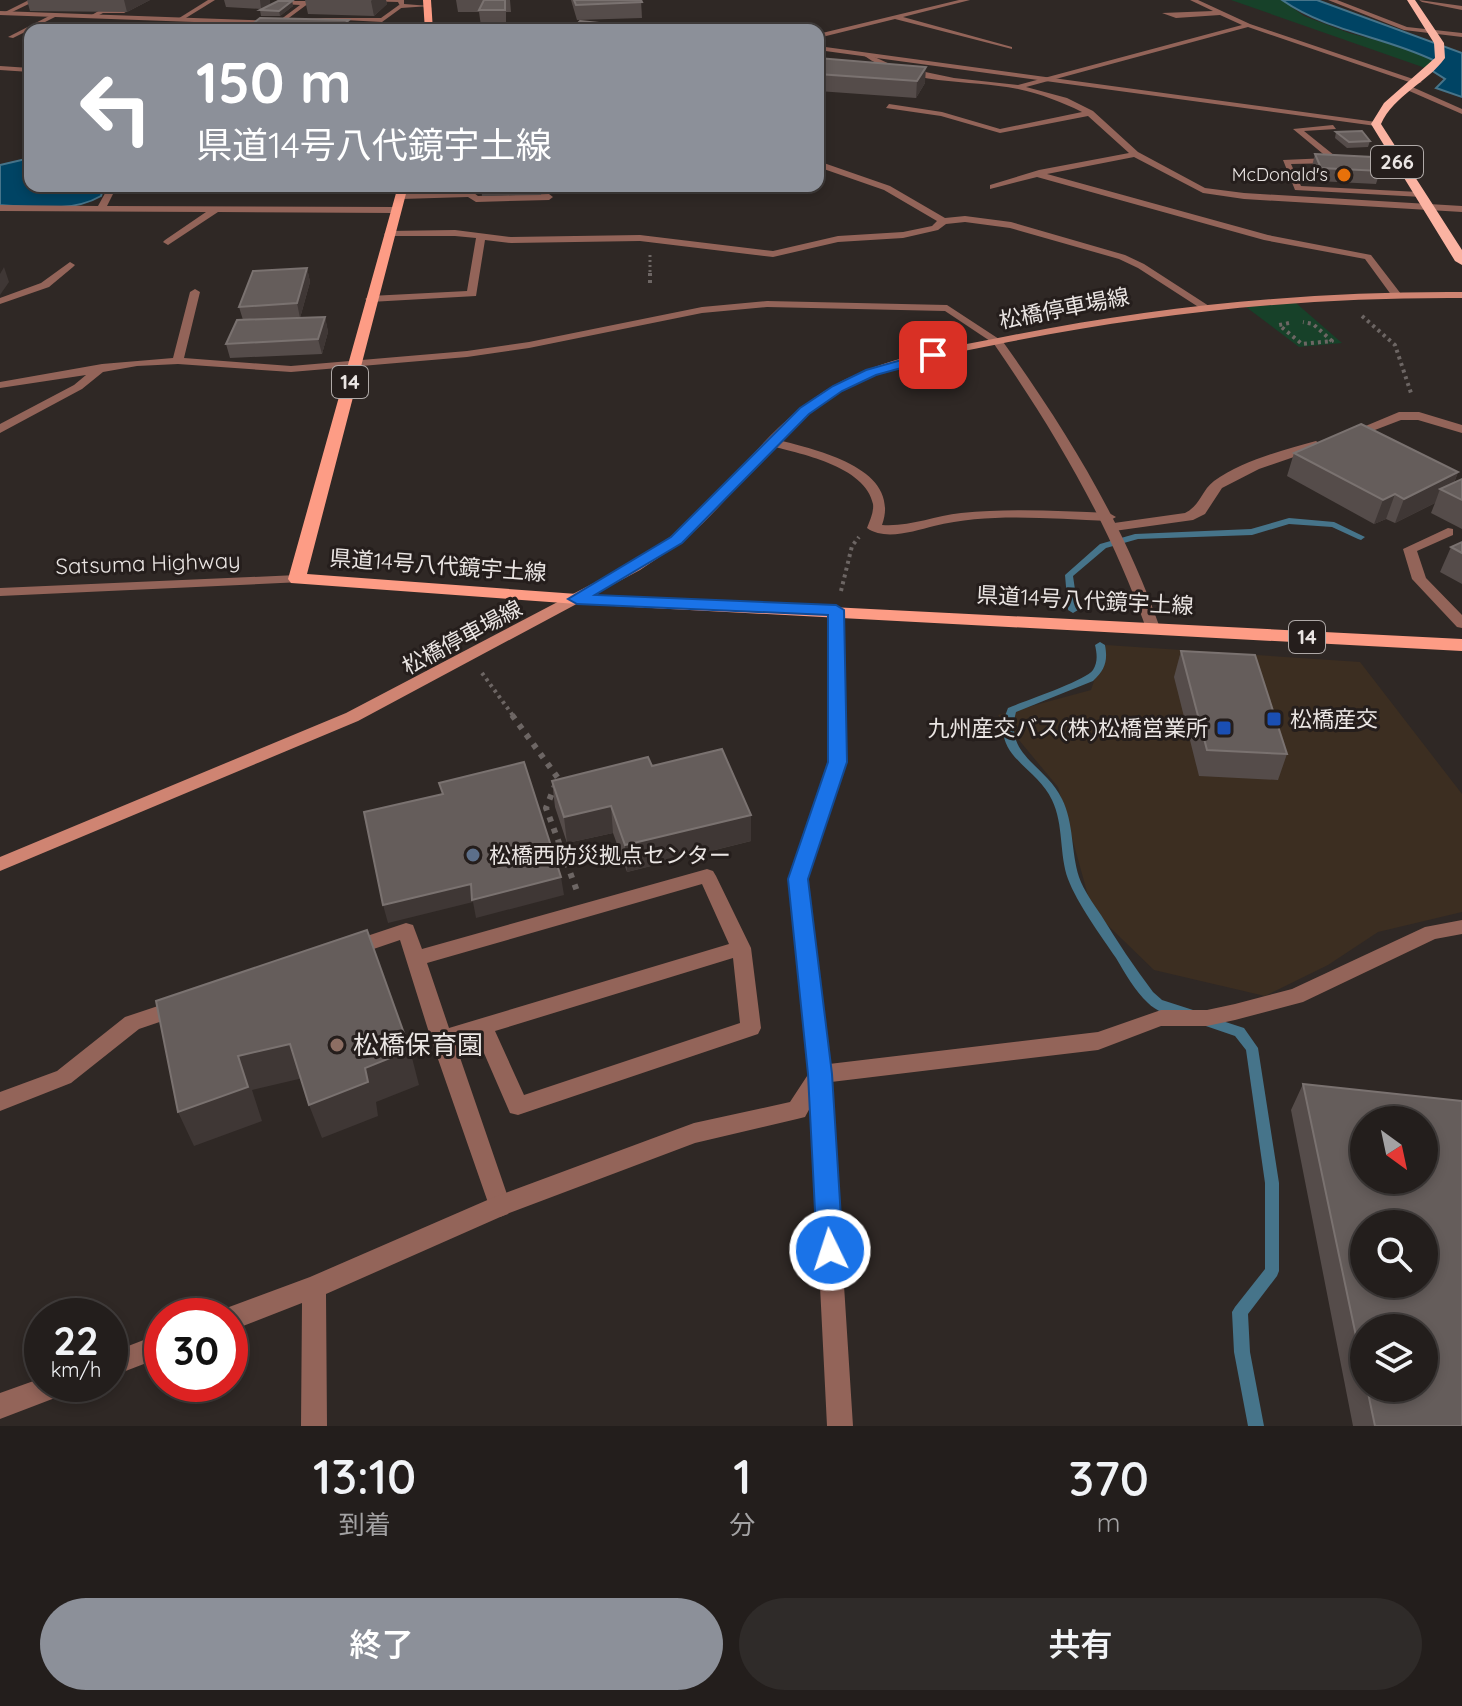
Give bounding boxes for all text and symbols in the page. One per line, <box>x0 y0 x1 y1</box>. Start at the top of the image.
text: 150 m <box>196 47 352 117</box>
icon: left <box>64 56 168 160</box>
text: 県道14号八代鏡宇土線 <box>196 122 552 167</box>
road number: 266 <box>1371 146 1423 178</box>
place label: McDonald's <box>1232 163 1328 186</box>
marker: McDonald's <box>1335 166 1353 184</box>
street label: 松橋停車場線 <box>997 282 1131 334</box>
pin <box>899 321 967 389</box>
icon: arrive <box>911 333 955 377</box>
road number: 14 <box>332 366 368 398</box>
street label: 県道14号八代鏡宇土線 <box>329 543 547 587</box>
street label: Satsuma Highway <box>55 546 241 580</box>
street label: 県道14号八代鏡宇土線 <box>976 580 1194 620</box>
street label: 松橋停車場線 <box>397 594 527 680</box>
road number: 14 <box>1289 621 1325 653</box>
place label: 松橋産交 <box>1290 705 1378 733</box>
marker: 松橋産交 <box>1265 710 1283 728</box>
place label: 九州産交バス(株)松橋営業所 <box>928 714 1208 742</box>
marker: 九州産交バス(株)松橋営業所 <box>1215 719 1233 737</box>
place label: 松橋西防災拠点センター <box>489 841 731 869</box>
marker: 松橋西防災拠点センター <box>464 846 482 864</box>
place label: 松橋保育園 <box>353 1028 483 1061</box>
marker: 松橋保育園 <box>328 1036 346 1054</box>
north arrow <box>1350 1106 1438 1194</box>
map controls <box>1350 1106 1438 1402</box>
position arrow <box>788 1208 872 1292</box>
button: search <box>1350 1210 1438 1298</box>
speed limit sign: 30 <box>144 1298 248 1402</box>
button: layers <box>1350 1314 1438 1402</box>
text: 22 <box>53 1315 99 1365</box>
text: km/h <box>51 1357 101 1382</box>
text: 13:10 <box>313 1446 416 1506</box>
text: 1 <box>733 1446 752 1506</box>
text: 370 <box>1068 1448 1149 1508</box>
text: m <box>1097 1506 1121 1539</box>
text: 到着 <box>339 1508 391 1541</box>
text: 分 <box>729 1508 755 1541</box>
button: 終了 <box>40 1598 723 1690</box>
button: 共有 <box>739 1598 1422 1690</box>

